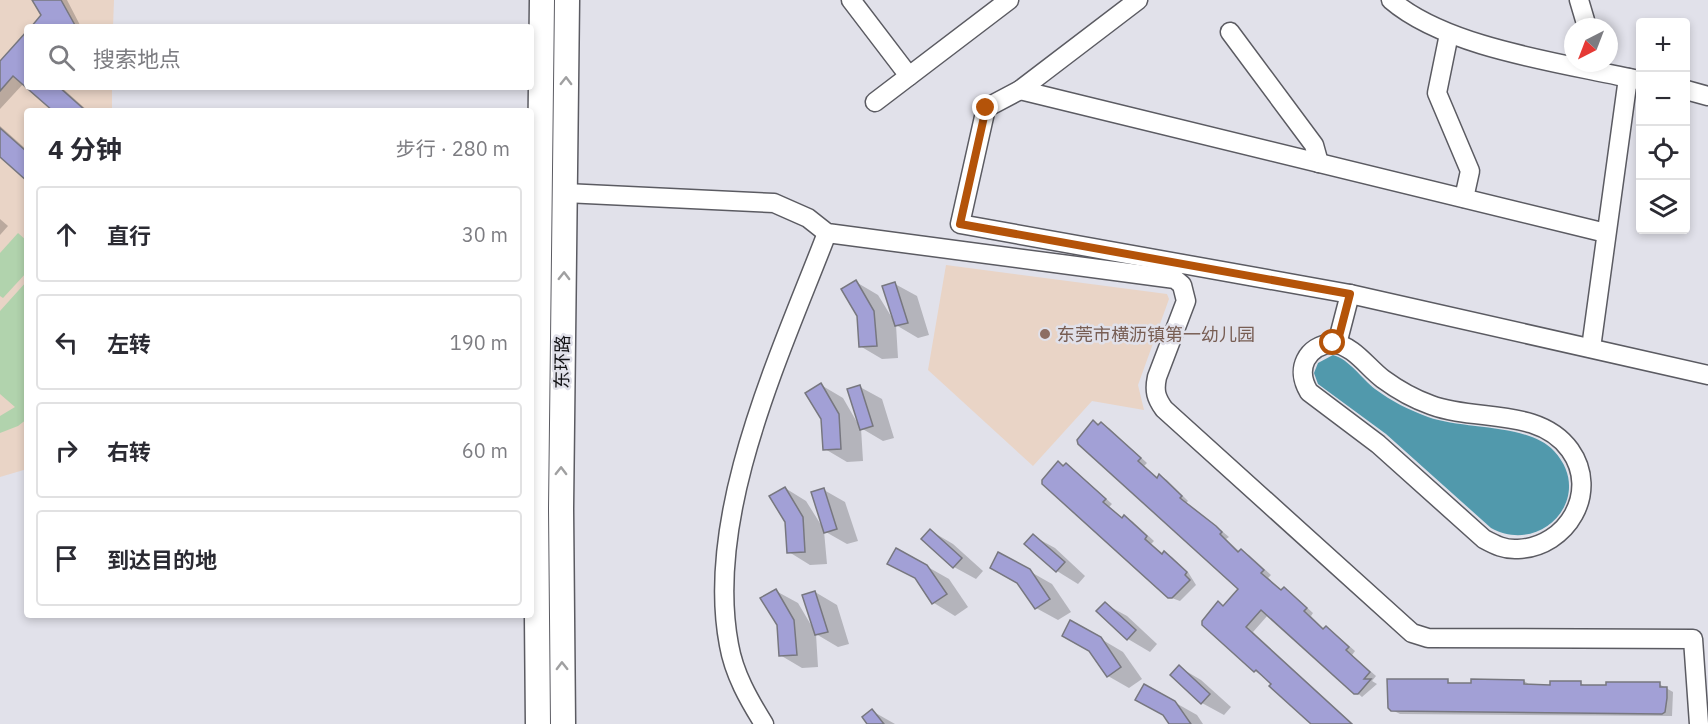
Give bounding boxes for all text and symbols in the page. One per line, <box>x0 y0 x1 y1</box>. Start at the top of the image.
north arrow <box>1564 18 1618 72</box>
map controls <box>1636 18 1690 234</box>
button: + <box>1636 18 1690 72</box>
search box <box>24 24 534 90</box>
icon: search <box>45 41 78 74</box>
text: 搜索地点 <box>93 44 181 73</box>
button: − <box>1636 72 1690 126</box>
one-way arrow <box>560 76 572 85</box>
route end <box>972 94 998 120</box>
button: locate <box>1636 126 1690 180</box>
text: 4 分钟 <box>48 132 122 166</box>
text: 步行 · 280 m <box>396 135 510 162</box>
button: layers <box>1636 180 1690 234</box>
icon: ahead <box>50 218 83 251</box>
text: 直行 <box>107 221 151 250</box>
text: 30 m <box>462 221 508 248</box>
one-way arrow <box>557 271 570 280</box>
place label: 东莞市横沥镇第一幼儿园 <box>1057 323 1255 346</box>
icon: left <box>50 326 83 359</box>
marker: 东莞市横沥镇第一幼儿园 <box>1038 327 1052 341</box>
text: 左转 <box>107 329 151 358</box>
text: 190 m <box>450 329 508 356</box>
route start <box>1319 329 1345 355</box>
street label: 东环路 <box>550 335 574 389</box>
icon: right <box>50 434 83 467</box>
text: 右转 <box>107 437 151 466</box>
text: 60 m <box>462 437 508 464</box>
one-way arrow <box>555 466 567 475</box>
icon: arrive <box>50 542 83 575</box>
text: 到达目的地 <box>107 545 217 574</box>
one-way arrow <box>555 661 568 670</box>

